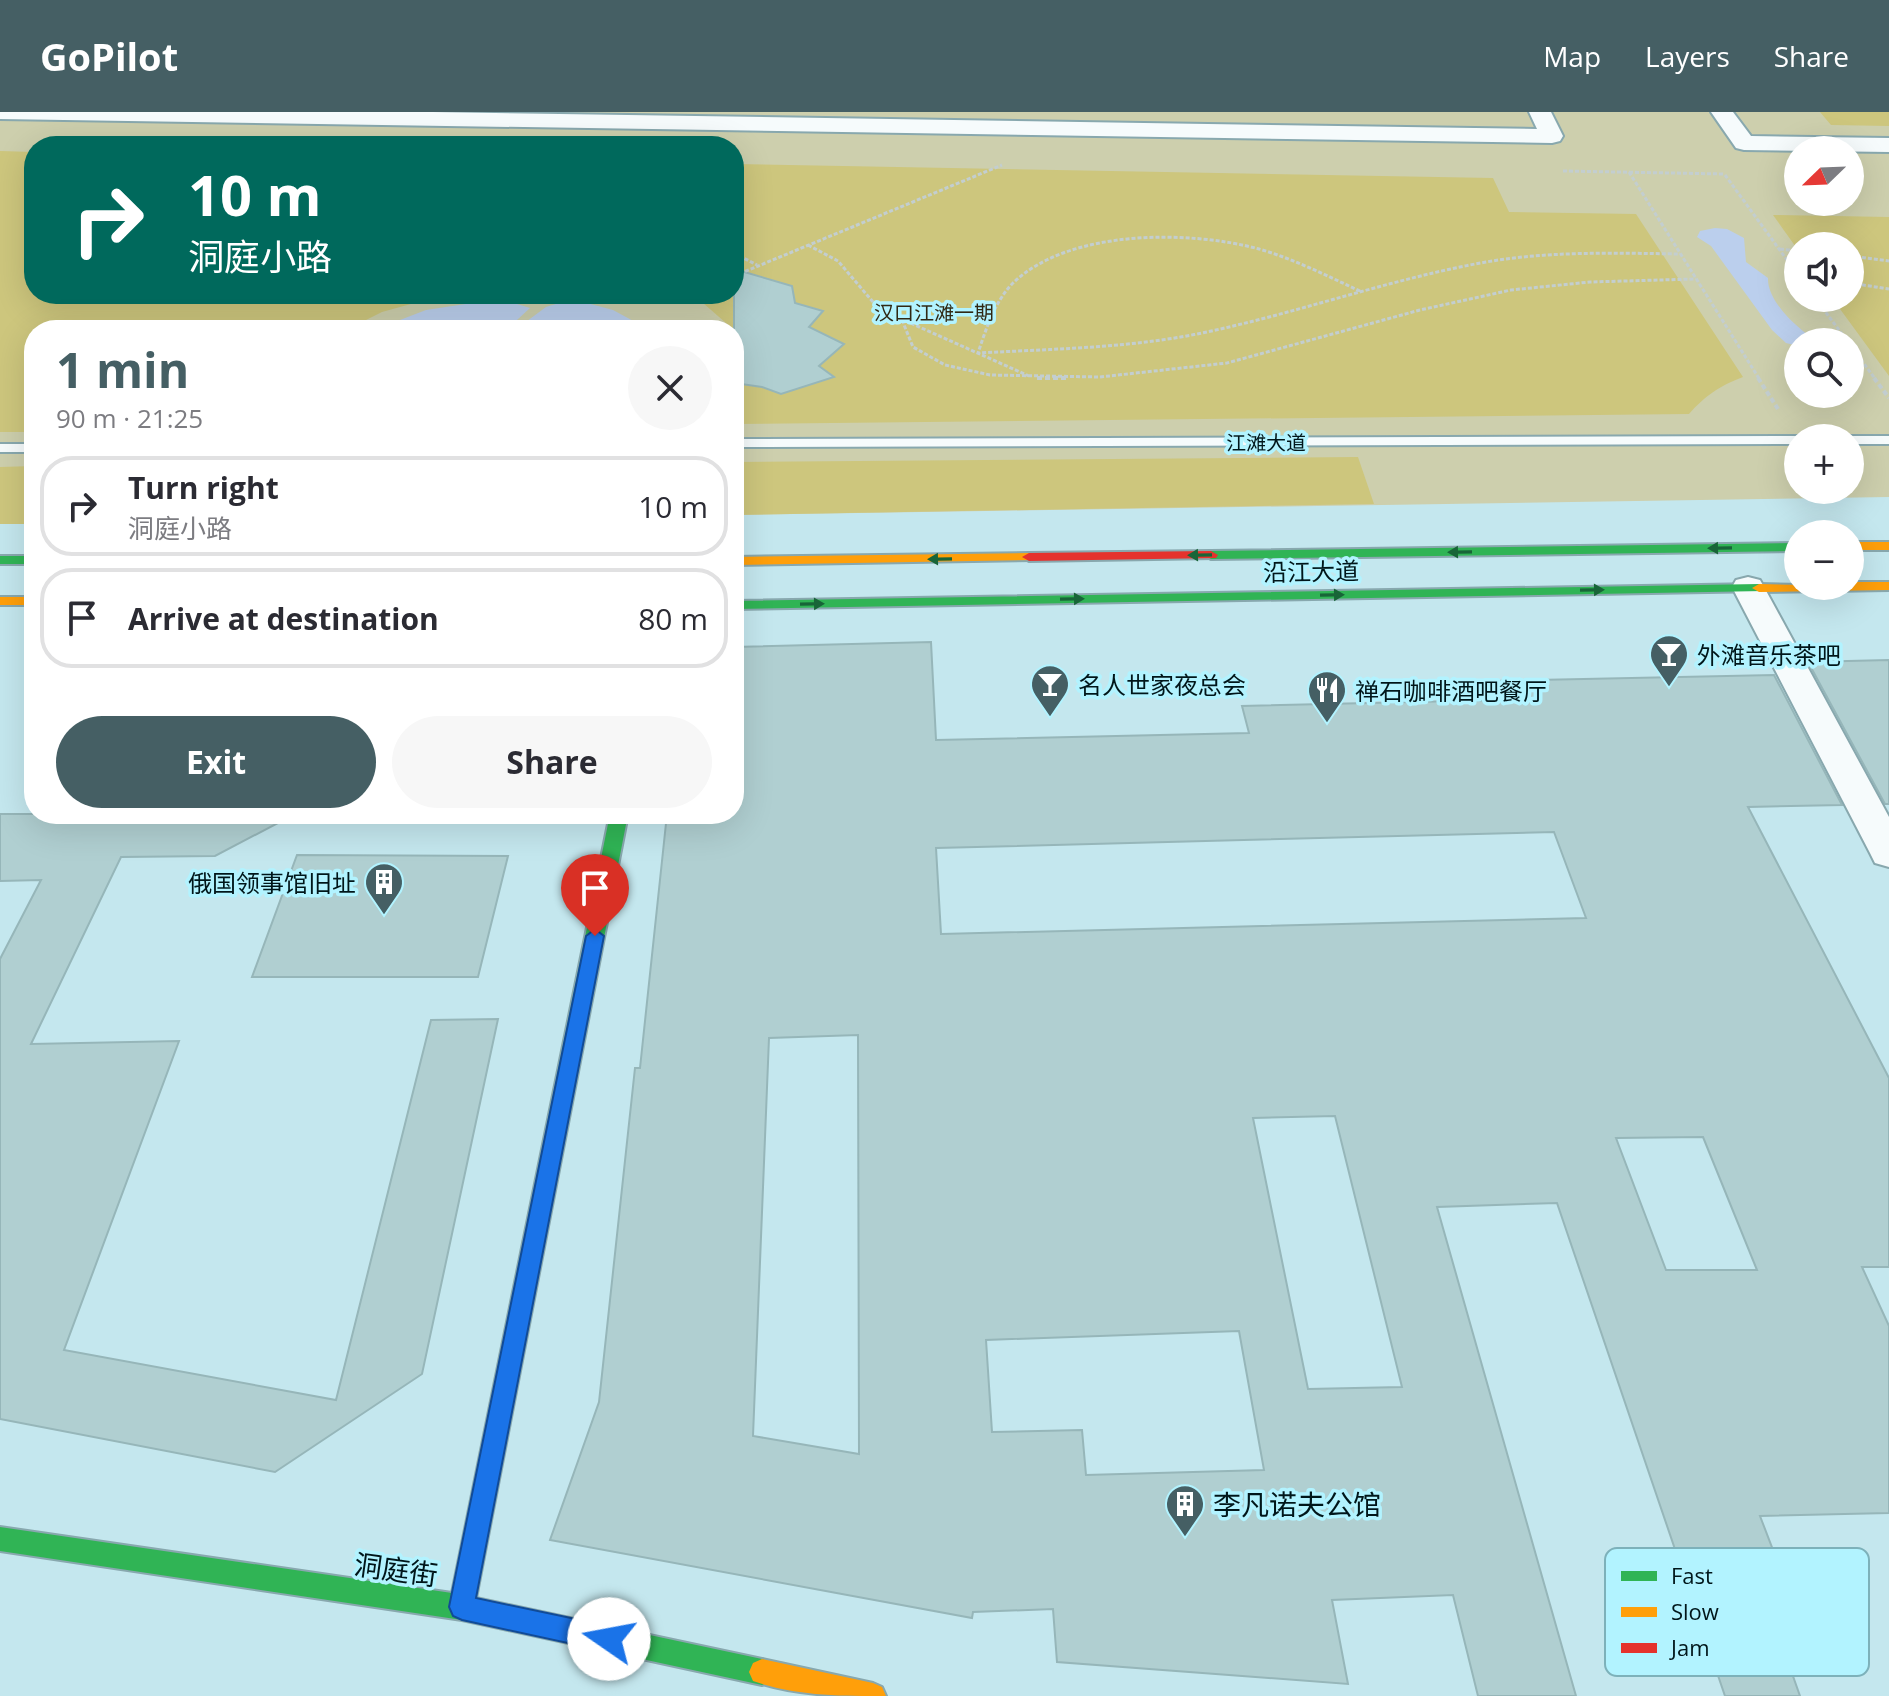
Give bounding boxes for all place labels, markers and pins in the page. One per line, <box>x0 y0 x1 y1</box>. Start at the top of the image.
bar icon: 外滩音乐茶吧 <box>1648 633 1690 688</box>
place label: 外滩音乐茶吧 <box>1697 638 1841 671</box>
bar icon: 名人世家夜总会 <box>1029 663 1071 718</box>
place label: 名人世家夜总会 <box>1078 668 1246 701</box>
restaurant icon: 禅石咖啡酒吧餐厅 <box>1306 669 1348 724</box>
place label: 禅石咖啡酒吧餐厅 <box>1355 674 1547 707</box>
pin <box>561 854 629 936</box>
building icon: 俄国领事馆旧址 <box>363 861 405 916</box>
place label: 俄国领事馆旧址 <box>188 866 356 899</box>
building icon: 李凡诺夫公馆 <box>1164 1483 1206 1538</box>
place label: 李凡诺夫公馆 <box>1213 1485 1381 1523</box>

